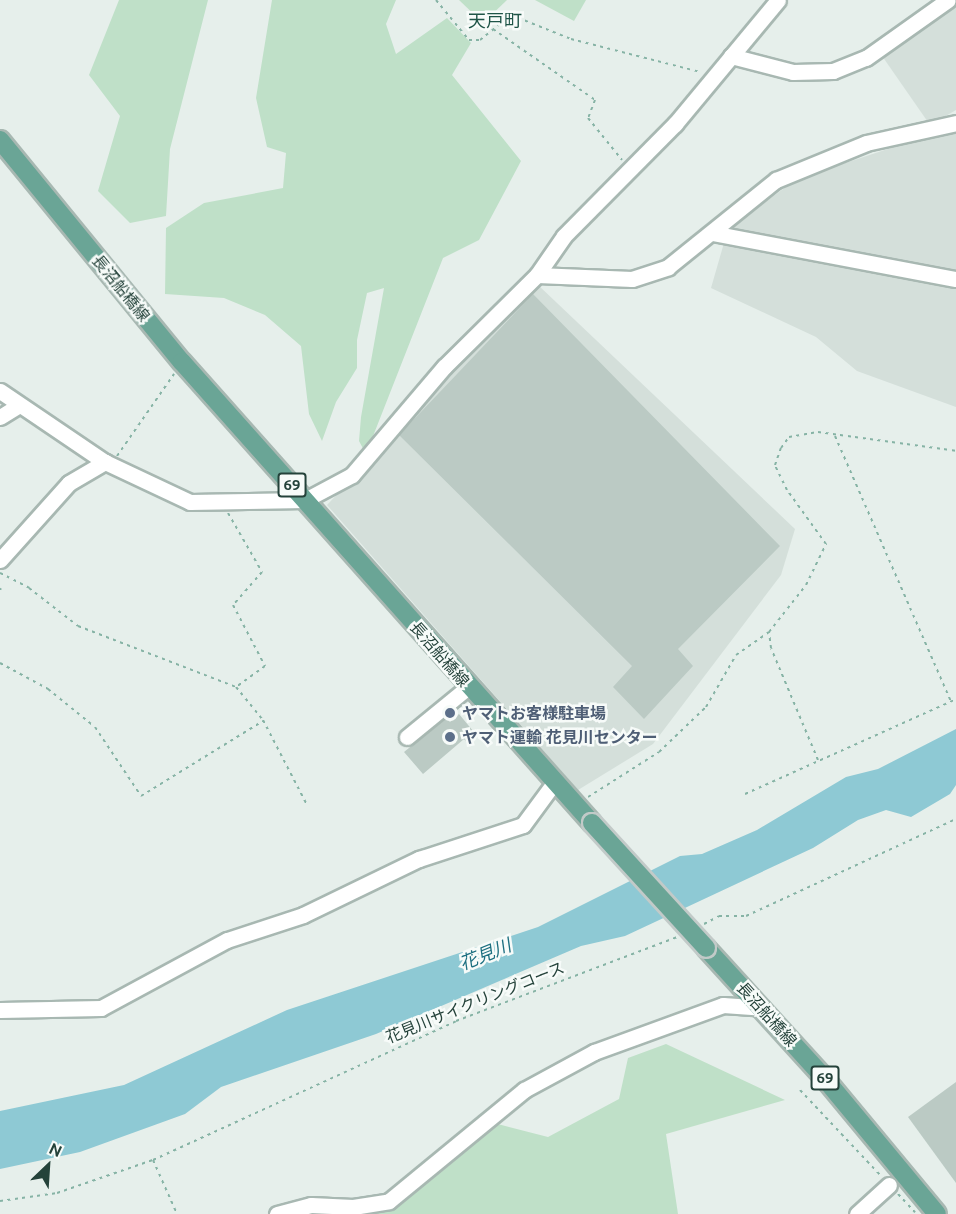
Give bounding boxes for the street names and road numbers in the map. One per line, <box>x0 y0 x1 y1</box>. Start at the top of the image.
street label: 長沼船橋線 <box>88 251 154 325</box>
road number: 69 <box>277 473 307 497</box>
street label: 長沼船橋線 <box>407 618 473 690</box>
street label: 花見川サイクリングコース <box>382 957 568 1047</box>
street label: 長沼船橋線 <box>733 978 801 1050</box>
road number: 69 <box>810 1066 840 1090</box>

